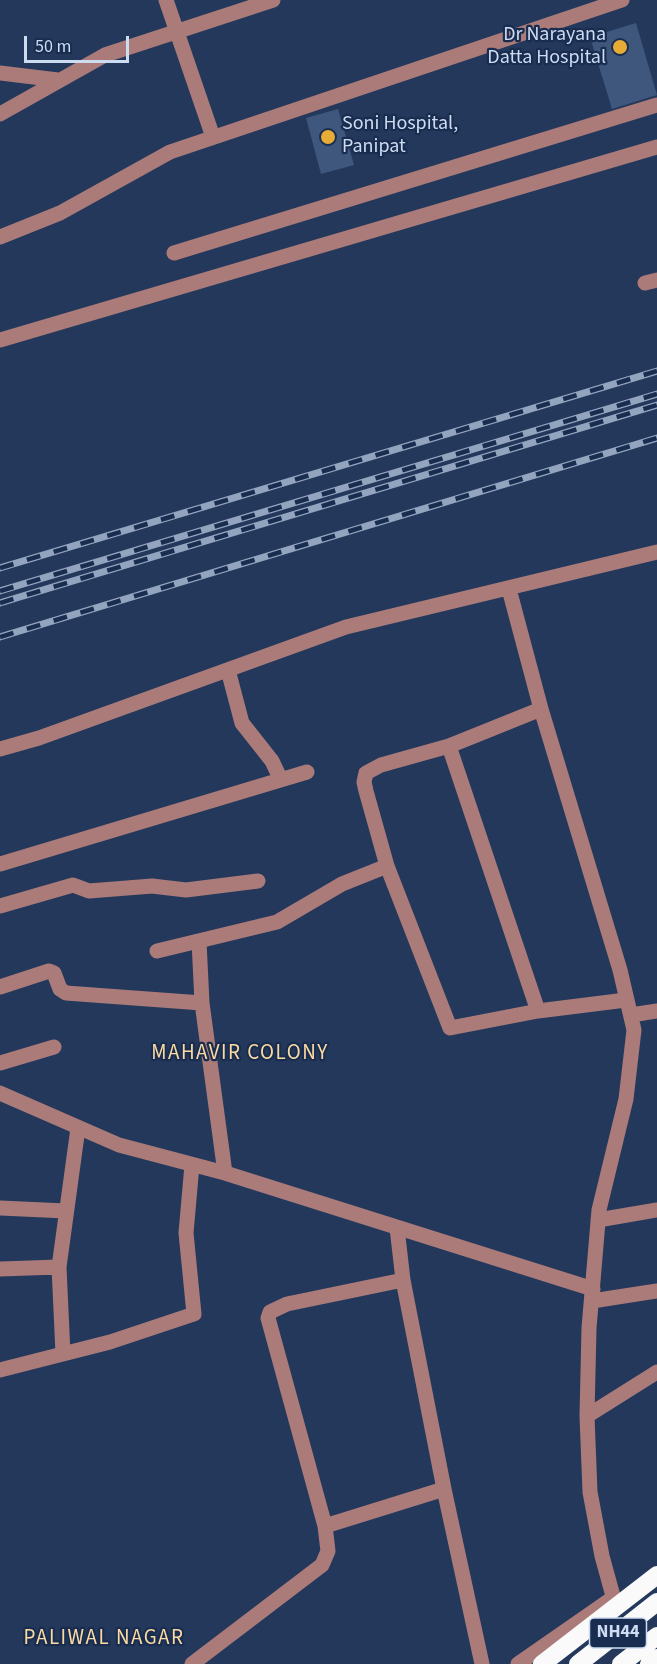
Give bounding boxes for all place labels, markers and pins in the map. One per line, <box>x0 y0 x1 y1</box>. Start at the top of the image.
place label: Dr Narayana Datta Hospital <box>487 24 606 71</box>
marker: Dr Narayana Datta Hospital <box>611 38 629 56</box>
place label: Soni Hospital, Panipat <box>342 113 458 160</box>
marker: Soni Hospital, Panipat <box>319 128 337 146</box>

